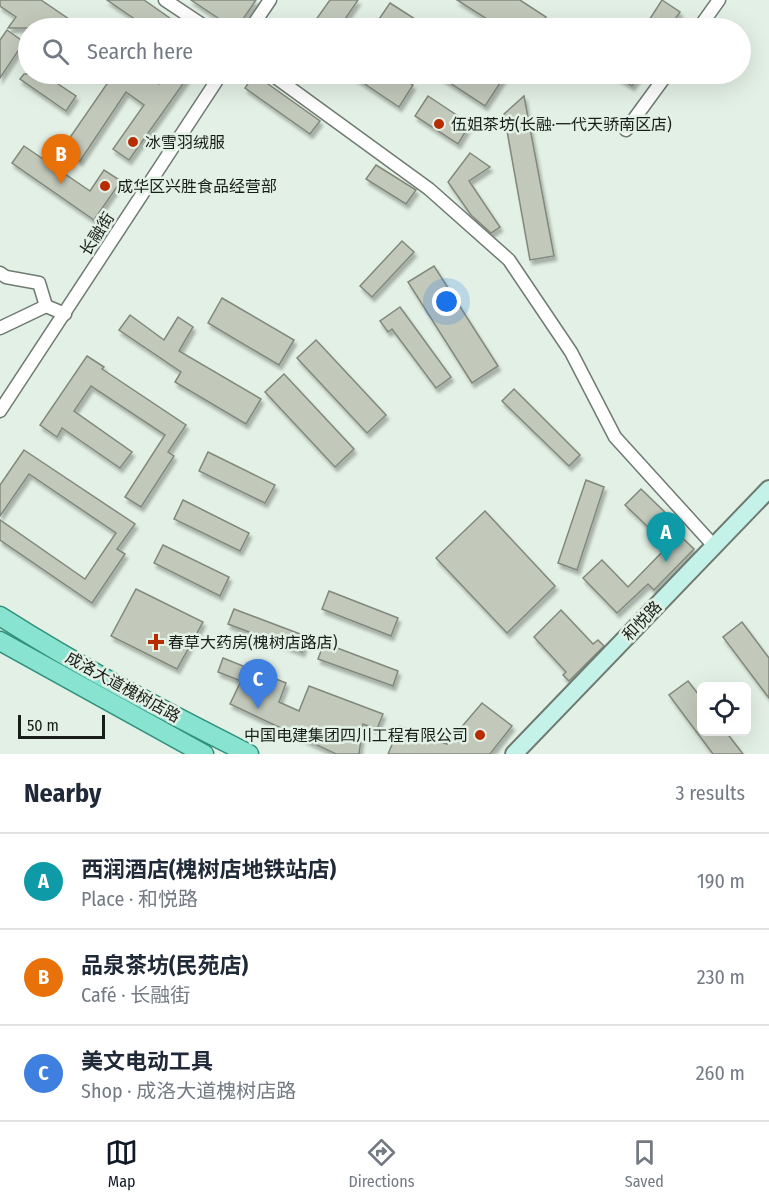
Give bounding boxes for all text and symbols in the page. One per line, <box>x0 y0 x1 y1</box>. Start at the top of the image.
search box <box>18 18 751 84</box>
icon: search <box>39 35 72 68</box>
text: Search here <box>87 38 193 65</box>
place label: 伍姐茶坊(长融·一代天骄南区店) <box>451 115 672 134</box>
marker: 伍姐茶坊(长融·一代天骄南区店) <box>432 117 446 131</box>
place label: 冰雪羽绒服 <box>145 133 225 152</box>
pin: B <box>42 134 80 184</box>
marker: 冰雪羽绒服 <box>126 135 140 149</box>
place label: 成华区兴胜食品经营部 <box>117 177 277 196</box>
marker: 成华区兴胜食品经营部 <box>98 179 112 193</box>
street label: 长融街 <box>76 209 118 259</box>
your location <box>432 287 461 316</box>
pin: A <box>646 512 686 562</box>
street label: 和悦路 <box>618 597 666 645</box>
place label: 春草大药房(槐树店路店) <box>168 633 338 652</box>
marker: 春草大药房(槐树店路店) <box>149 635 163 649</box>
street label: 成洛大道槐树店路 <box>62 648 184 726</box>
pin: C <box>238 660 278 709</box>
map controls <box>697 682 751 736</box>
button: locate <box>697 682 751 736</box>
scale bar <box>18 712 105 740</box>
text: 50 m <box>27 716 59 735</box>
place label: 中国电建集团四川工程有限公司 <box>244 726 468 745</box>
marker: 中国电建集团四川工程有限公司 <box>473 728 487 742</box>
text: Nearby <box>24 778 101 809</box>
text: 3 results <box>676 781 745 805</box>
text: 西润酒店(槐树店地铁站店) <box>81 856 336 883</box>
text: A <box>38 869 49 893</box>
text: 190 m <box>697 869 745 893</box>
text: Place · 和悦路 <box>81 887 198 911</box>
text: 品泉茶坊(民苑店) <box>81 952 248 979</box>
text: B <box>38 965 49 989</box>
text: 230 m <box>697 965 745 989</box>
text: Café · 长融街 <box>81 983 190 1007</box>
text: 美文电动工具 <box>81 1048 213 1075</box>
text: C <box>38 1061 49 1085</box>
text: 260 m <box>696 1061 745 1085</box>
text: Shop · 成洛大道槐树店路 <box>81 1079 296 1103</box>
tab: Map <box>105 1136 138 1191</box>
tab: Directions <box>348 1136 415 1191</box>
tab: Saved <box>625 1136 664 1191</box>

